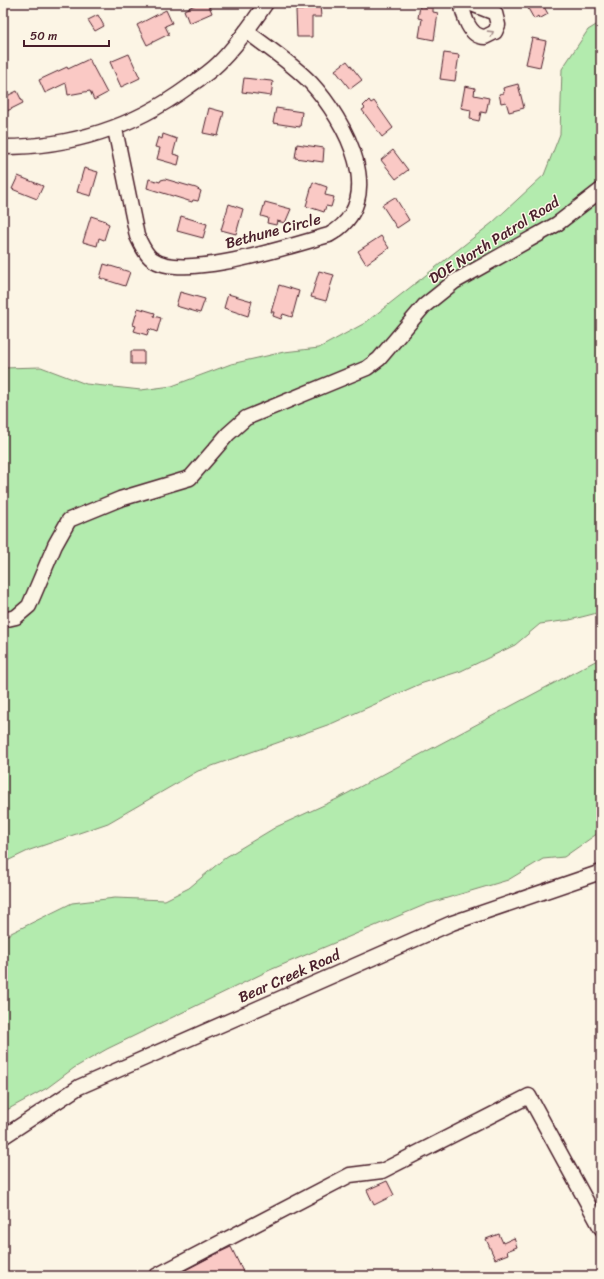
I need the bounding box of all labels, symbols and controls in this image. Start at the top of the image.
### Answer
scale bar [24,22,109,48]
text: 50 m [30,25,57,47]
one-way arrow [487,31,494,38]
street label: DOE North Patrol Road [423,189,565,291]
street label: Bethune Circle [222,206,324,256]
street label: Bear Creek Road [234,942,345,1010]

